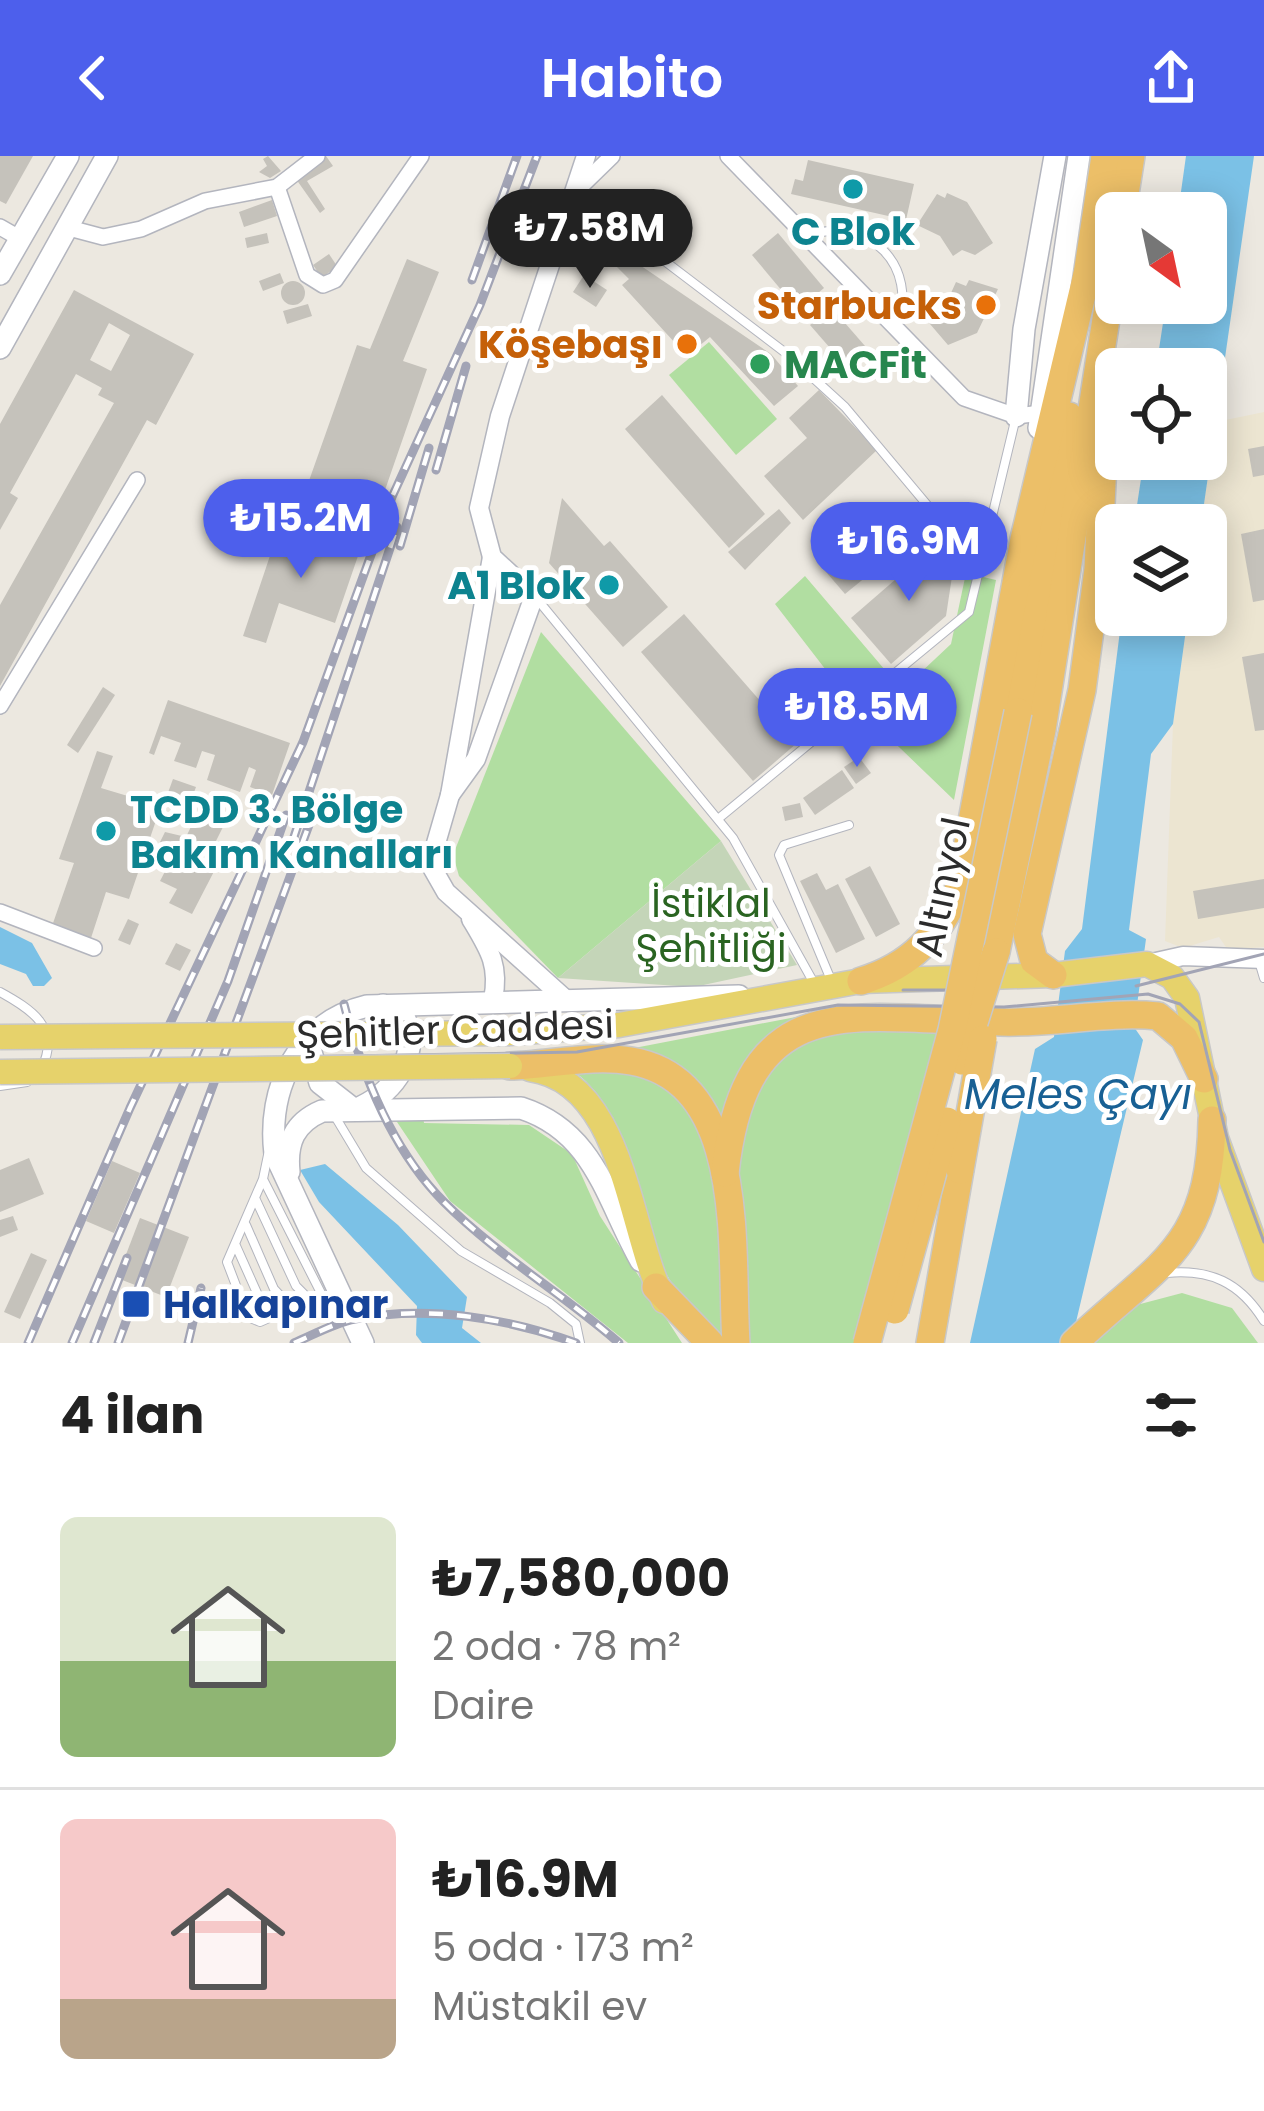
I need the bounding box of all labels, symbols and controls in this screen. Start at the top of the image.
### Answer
text: Habito [541,40,723,116]
icon: back [60,45,126,111]
icon: share [1138,45,1204,111]
marker: C Blok [840,176,866,202]
pin: ₺7.58M [492,189,688,291]
north arrow [1095,192,1227,324]
map controls [1095,192,1227,636]
text: ₺7.58M [515,200,665,255]
place label: C Blok [791,204,915,259]
place label: Starbucks [757,278,962,333]
marker: Starbucks [973,292,999,318]
place label: Köşebaşı [478,317,663,372]
marker: Köşebaşı [674,331,700,357]
place label: MACFit [784,337,927,392]
button: locate [1095,348,1227,480]
marker: MACFit [747,351,773,377]
pin: ₺15.2M [203,479,399,581]
text: ₺15.2M [230,490,372,545]
pin: ₺16.9M [811,502,1007,604]
button: layers [1095,504,1227,636]
text: ₺16.9M [838,513,980,568]
place label: A1 Blok [447,558,585,613]
marker: A1 Blok [596,572,622,598]
pin: ₺18.5M [759,668,955,770]
text: ₺18.5M [785,679,929,734]
place label: TCDD 3. Bölge Bakım Kanalları [130,782,454,882]
street label: Altınyol [901,812,984,962]
marker: TCDD 3. Bölge Bakım Kanalları [93,818,119,844]
park label: İstiklal Şehitliği [636,876,786,976]
street label: Şehitler Caddesi [295,996,615,1063]
water label: Meles Çayı [964,1065,1192,1124]
place label: Halkapınar [163,1277,389,1332]
marker: Halkapınar [120,1288,152,1320]
text: 4 ilan [60,1379,204,1451]
icon: filters [1138,1382,1204,1448]
text: ₺7,580,000 [432,1542,730,1614]
icon: home [156,1565,300,1709]
text: 2 oda · 78 m² [432,1619,681,1674]
text: Daire [432,1678,534,1733]
text: ₺16.9M [432,1843,619,1915]
icon: home [156,1867,300,2011]
text: 5 oda · 173 m² [432,1920,694,1975]
text: Müstakil ev [432,1979,647,2034]

